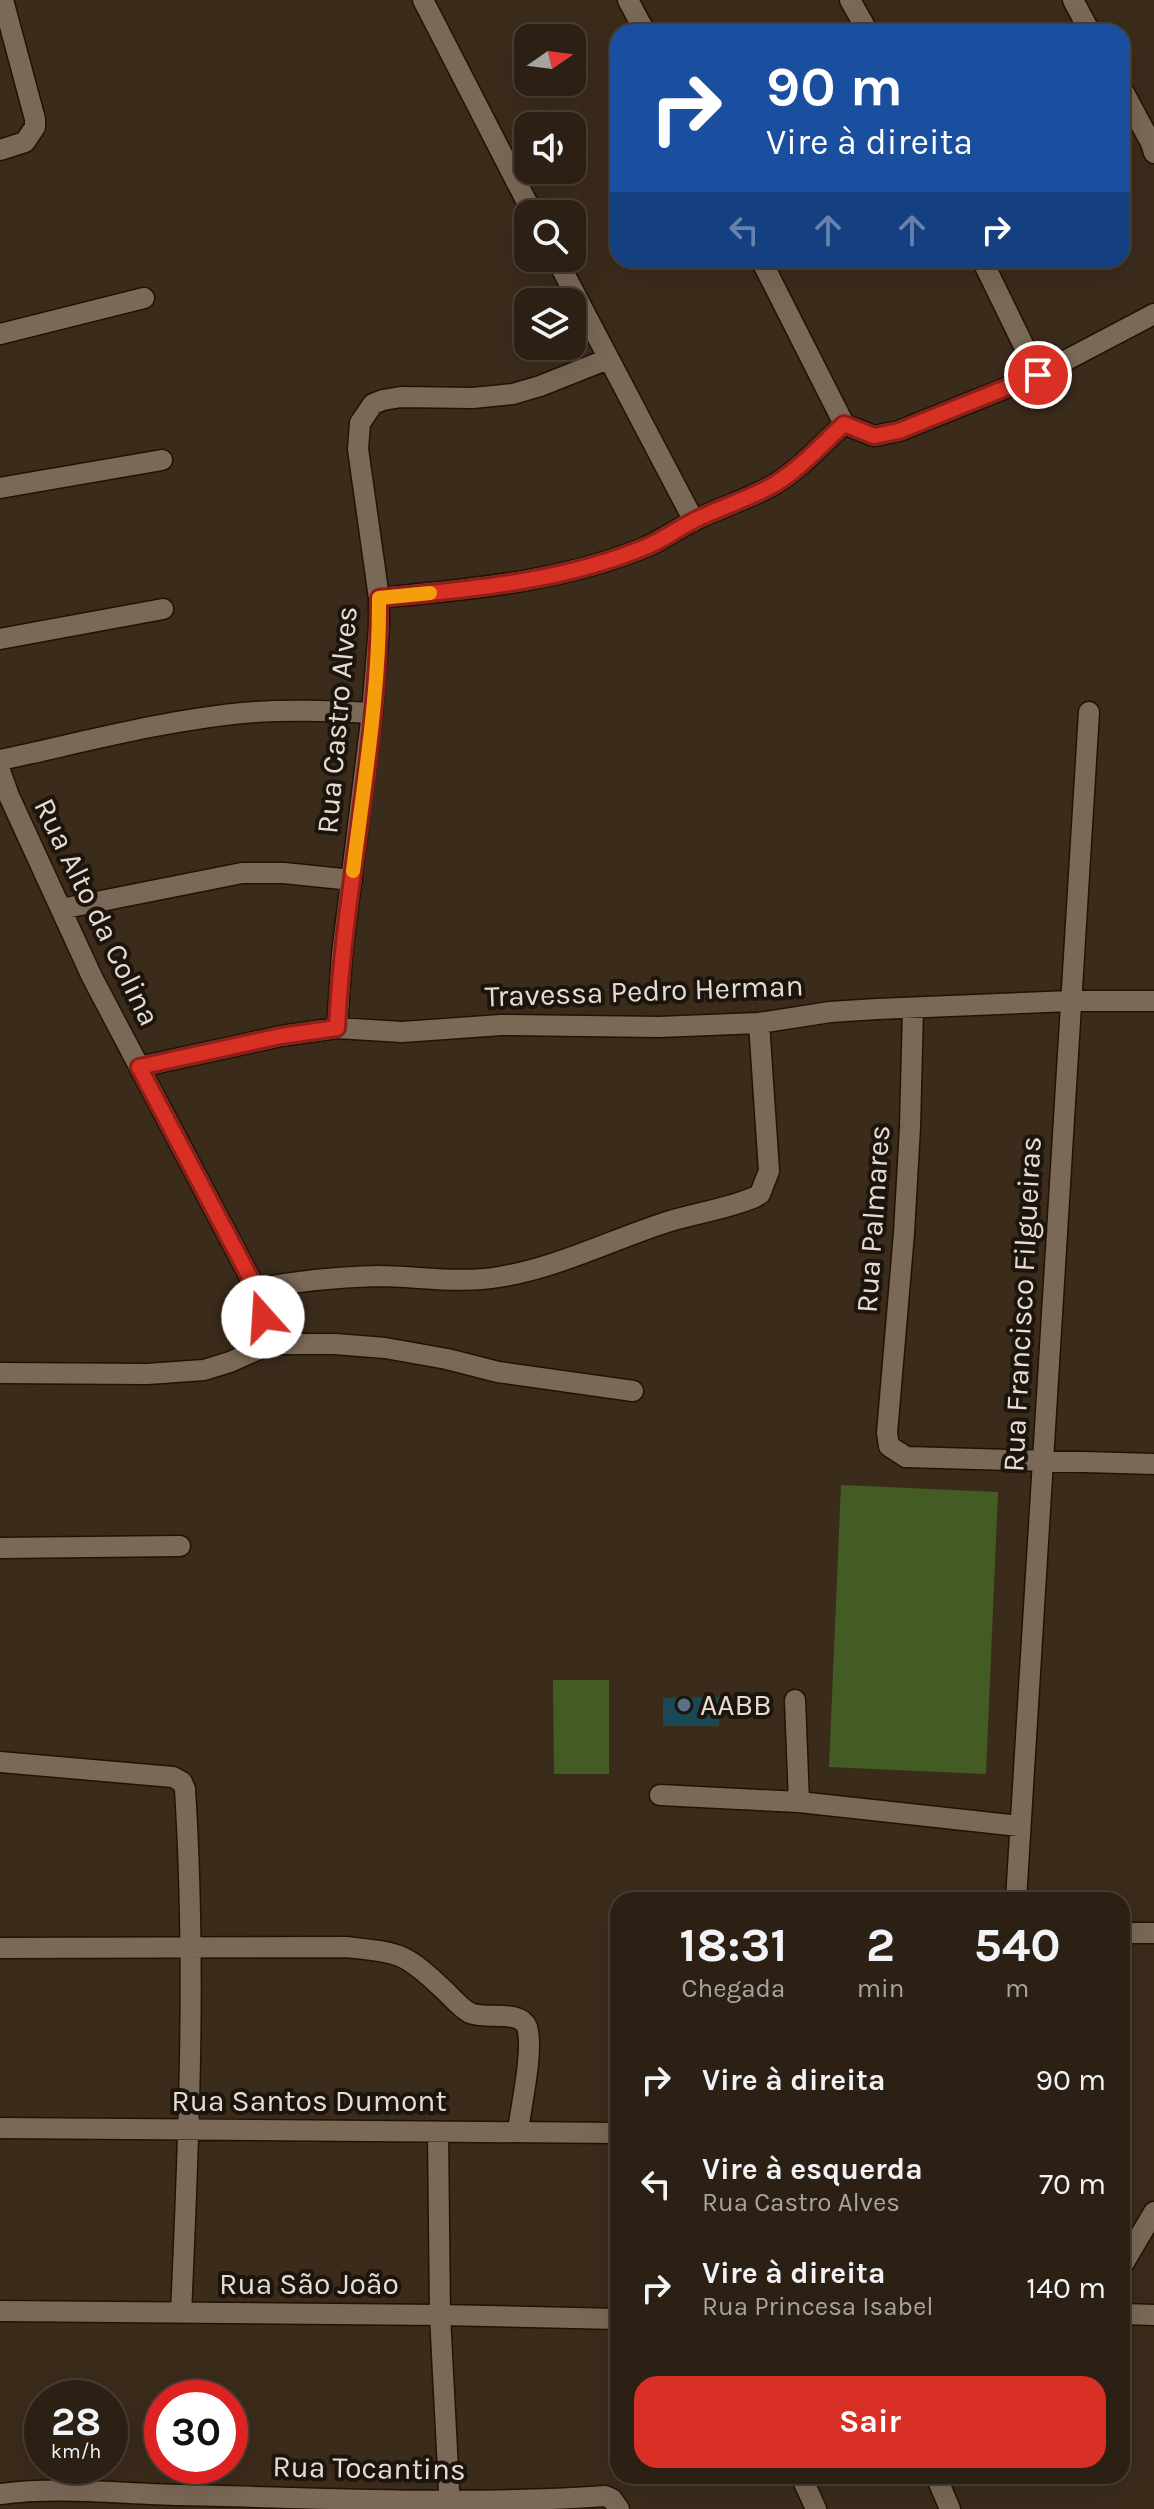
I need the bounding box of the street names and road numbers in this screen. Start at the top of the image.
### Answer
street label: Rua Castro Alves [309,605,365,835]
street label: Rua Alto da Colina [26,792,168,1032]
street label: Travessa Pedro Herman [484,967,804,1015]
street label: Rua Palmares [848,1124,898,1314]
street label: Rua Francisco Filgueiras [995,1135,1049,1473]
street label: Rua Santos Dumont [171,2083,447,2119]
street label: Rua São João [219,2266,399,2302]
street label: Rua Tocantins [272,2448,466,2488]

